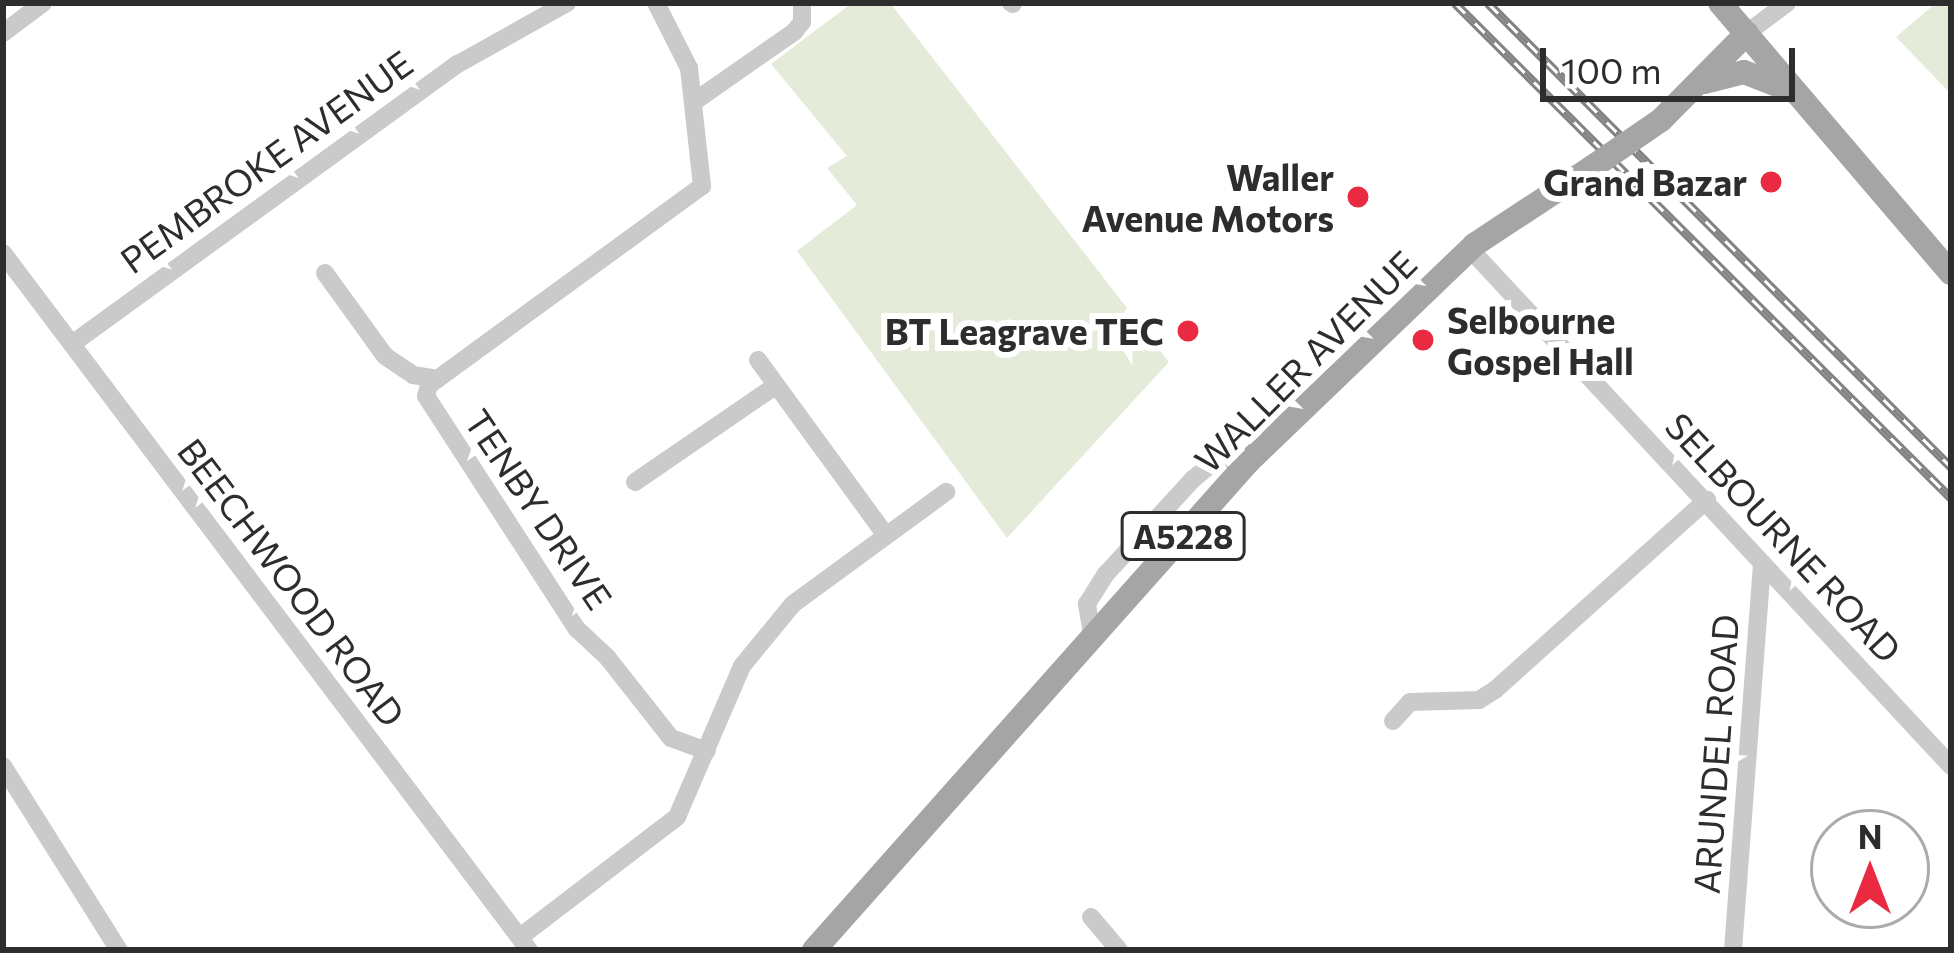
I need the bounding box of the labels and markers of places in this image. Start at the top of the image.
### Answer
place label: Waller Avenue Motors [1081,154,1334,239]
place label: Grand Bazar [1543,160,1747,204]
marker: Grand Bazar [1758,169,1784,195]
marker: Waller Avenue Motors [1345,184,1371,210]
place label: Selbourne Gospel Hall [1447,297,1634,382]
place label: BT Leagrave TEC [885,309,1164,353]
marker: BT Leagrave TEC [1175,318,1201,344]
marker: Selbourne Gospel Hall [1410,327,1436,353]

